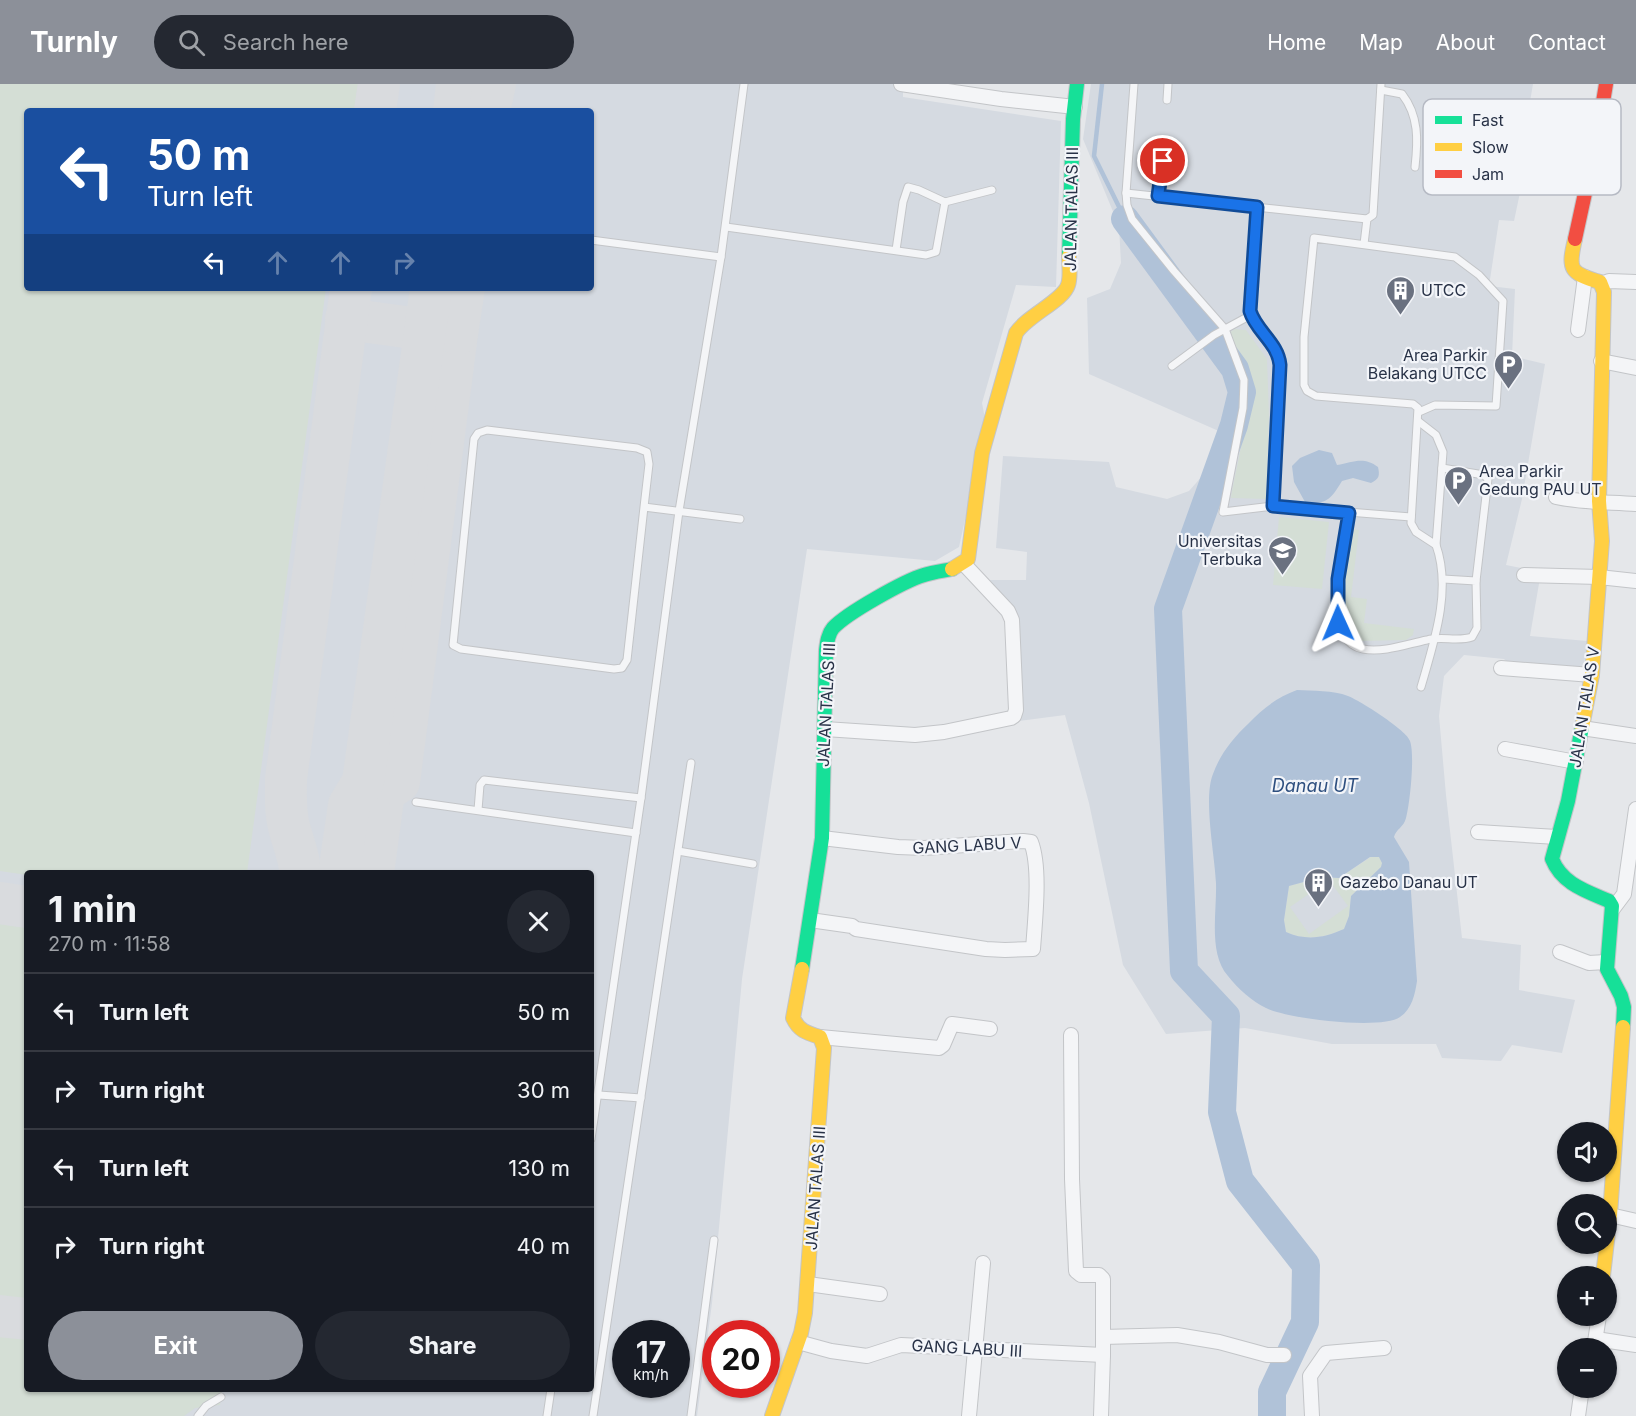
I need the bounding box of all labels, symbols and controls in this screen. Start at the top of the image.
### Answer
search box [154,15,574,69]
text: Turnly [30,25,118,59]
icon: search [175,26,208,59]
text: Search here [223,29,349,55]
text: Home [1267,30,1326,55]
text: Map [1359,30,1403,55]
text: About [1436,30,1495,55]
text: Contact [1528,30,1606,55]
legend [1423,99,1621,195]
text: Fast [1472,110,1504,130]
text: 50 m [147,129,250,180]
icon: left [48,132,126,210]
pin [1137,135,1188,186]
text: Slow [1472,137,1509,157]
icon: arrive [1146,144,1179,177]
street label: JALAN TALAS III [1060,147,1082,271]
text: Jam [1472,164,1504,184]
text: Turn left [147,180,253,213]
icon: left [198,246,231,279]
icon: ahead [261,246,294,279]
icon: ahead [324,246,357,279]
icon: right [387,246,420,279]
building icon: UTCC [1384,274,1416,316]
place label: UTCC [1421,280,1466,300]
place label: Area Parkir Belakang UTCC [1368,345,1487,383]
parking icon: Area Parkir Belakang UTCC [1492,348,1524,390]
place label: Area Parkir Gedung PAU UT [1479,461,1602,499]
parking icon: Area Parkir Gedung PAU UT [1442,464,1474,506]
place label: Universitas Terbuka [1178,531,1262,569]
school or university icon: Universitas Terbuka [1267,534,1299,576]
position arrow [1306,591,1370,655]
street label: JALAN TALAS III [813,642,839,768]
street label: JALAN TALAS V [1565,645,1603,769]
water label: Danau UT [1272,775,1360,796]
street label: GANG LABU V [912,832,1022,858]
building icon: Gazebo Danau UT [1303,866,1335,908]
place label: Gazebo Danau UT [1340,872,1478,892]
text: 1 min [48,887,137,931]
button: close [507,890,570,953]
text: 270 m · 11:58 [48,932,171,956]
icon: left [48,996,81,1029]
text: Turn left [99,999,189,1025]
text: 50 m [517,999,570,1025]
icon: right [48,1074,81,1107]
text: Turn right [99,1077,205,1103]
text: 30 m [517,1077,570,1103]
map controls [1557,1122,1617,1398]
button: sound [1557,1122,1617,1182]
street label: JALAN TALAS III [801,1125,829,1251]
icon: left [48,1152,81,1185]
text: Turn left [99,1155,189,1181]
text: 130 m [508,1155,570,1181]
button: search [1557,1194,1617,1254]
icon: right [48,1230,81,1263]
text: Turn right [99,1233,205,1259]
text: 40 m [516,1233,570,1259]
button: + [1557,1266,1617,1326]
button: Exit [48,1311,303,1380]
button: Share [315,1311,570,1380]
speed limit sign: 20 [702,1320,780,1398]
text: 17 [636,1334,666,1370]
street label: GANG LABU III [911,1335,1023,1361]
button: − [1557,1338,1617,1398]
text: km/h [633,1365,669,1384]

